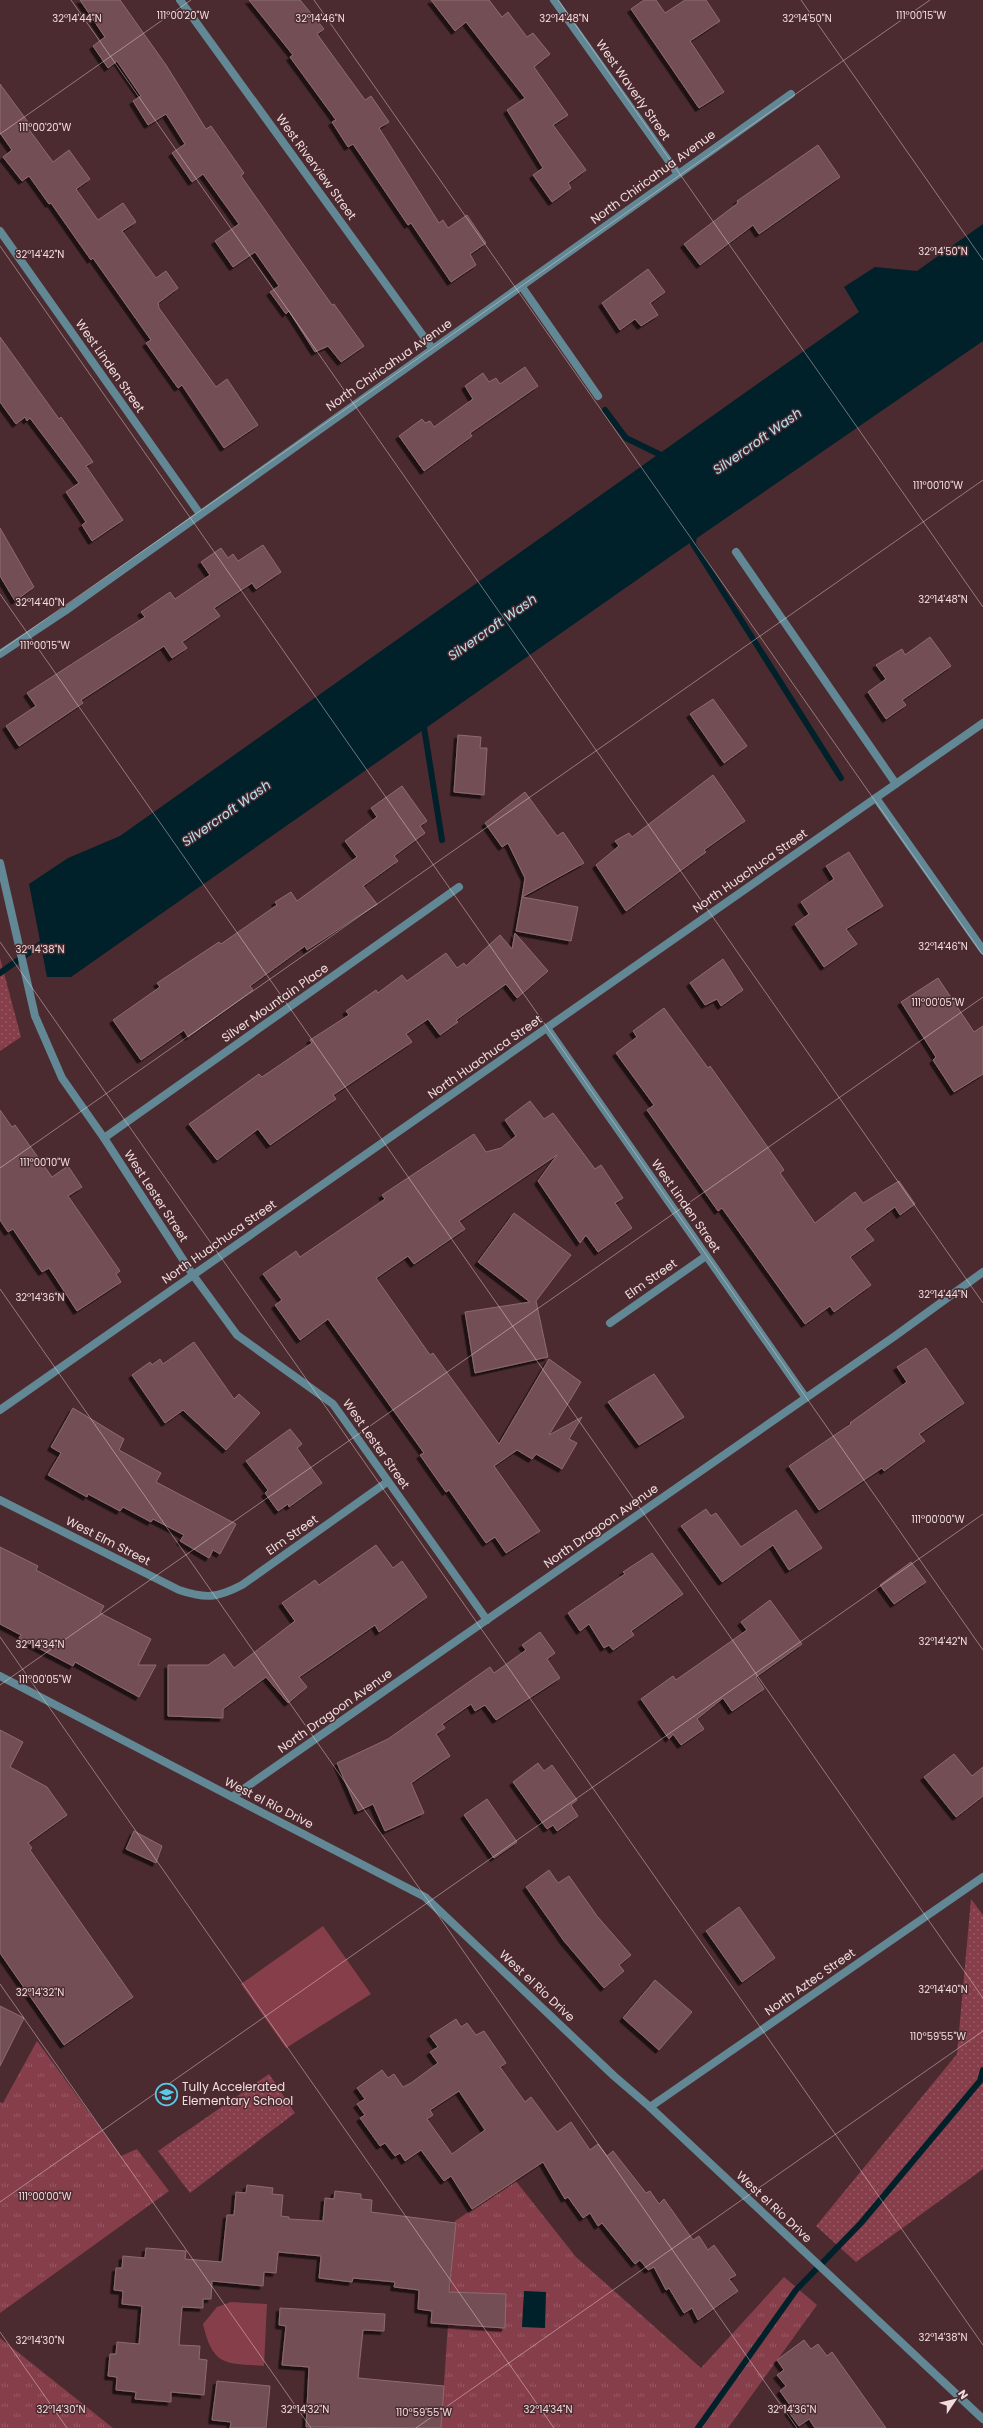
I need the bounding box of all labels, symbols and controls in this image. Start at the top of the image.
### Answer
text: 111°00'20"W [157,8,210,23]
text: 111°00'15"W [896,8,946,23]
text: 32°14'44"N [52,11,102,26]
text: 32°14'46"N [295,11,345,26]
text: 32°14'48"N [539,11,589,26]
text: 32°14'50"N [782,11,832,26]
street label: West Waverly Street [592,36,675,144]
street label: West Riverview Street [272,110,361,223]
text: 111°00'20"W [19,120,72,135]
street label: North Chiricahua Avenue [587,126,719,228]
text: 32°14'50"N [918,244,968,259]
text: 32°14'42"N [16,247,64,262]
street label: North Chiricahua Avenue [322,315,455,415]
street label: West Linden Street [72,316,149,416]
water label: Silvercroft Wash [709,404,806,479]
text: 111°00'10"W [913,478,963,493]
water label: Silvercroft Wash [444,590,541,665]
text: 32°14'48"N [918,592,968,607]
text: 32°14'40"N [15,595,65,610]
text: 111°00'15"W [20,638,70,653]
water label: Silvercroft Wash [178,776,275,851]
street label: North Huachuca Street [689,825,810,917]
text: 32°14'46"N [918,939,968,954]
text: 32°14'38"N [16,942,64,957]
street label: Silver Mountain Place [218,959,332,1046]
text: 111°00'05"W [911,995,965,1010]
street label: North Huachuca Street [424,1011,545,1103]
street label: West Lester Street [120,1146,193,1245]
text: 111°00'10"W [20,1155,70,1170]
street label: West Linden Street [648,1156,725,1256]
street label: North Huachuca Street [158,1196,279,1288]
street label: Elm Street [621,1254,680,1303]
text: 32°14'44"N [918,1287,968,1302]
text: 32°14'36"N [15,1290,65,1305]
street label: West Lester Street [339,1395,414,1492]
street label: North Dragoon Avenue [540,1480,661,1572]
street label: Elm Street [262,1510,321,1559]
street label: West Elm Street [63,1512,153,1569]
text: 111°00'00"W [911,1512,965,1527]
text: 32°14'42"N [919,1634,967,1649]
text: 32°14'34"N [16,1637,64,1652]
street label: North Dragoon Avenue [274,1665,395,1757]
text: 111°00'05"W [18,1672,72,1687]
street label: West el Rio Drive [222,1773,317,1832]
street label: North Aztec Street [761,1944,858,2019]
street label: West el Rio Drive [496,1946,579,2025]
text: 32°14'40"N [918,1982,968,1997]
text: 32°14'32"N [16,1985,64,2000]
text: 110°59'55"W [910,2029,966,2044]
place label: Tully Accelerated Elementary School [182,2078,293,2109]
school or university icon: Tully Accelerated Elementary School [153,2081,179,2107]
street label: West el Rio Drive [733,2167,816,2246]
text: 111°00'00"W [18,2189,72,2204]
text: 32°14'38"N [919,2330,967,2345]
text: 32°14'30"N [16,2333,64,2348]
north arrow [935,2380,975,2420]
text: N [954,2386,972,2402]
text: 32°14'30"N [37,2402,85,2417]
text: 32°14'32"N [281,2402,329,2417]
text: 32°14'34"N [524,2402,572,2417]
text: 32°14'36"N [767,2402,817,2417]
text: 110°59'55"W [396,2405,452,2420]

